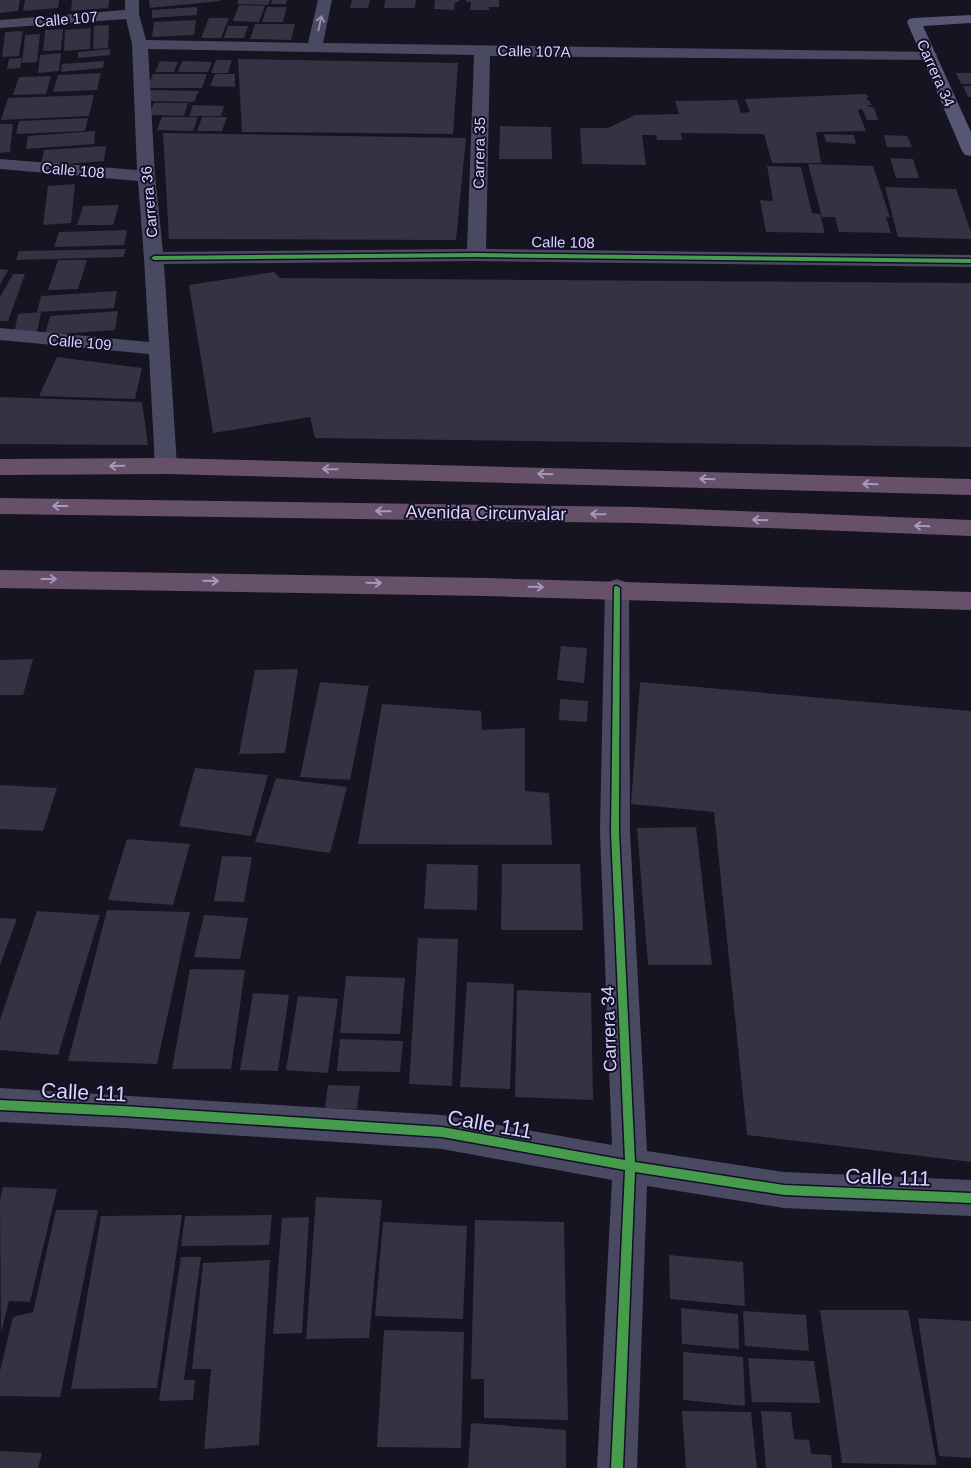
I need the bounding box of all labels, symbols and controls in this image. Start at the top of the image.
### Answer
street label: Calle 107 [34,8,98,30]
one-way arrow [316,16,325,32]
street label: Carrera 34 [914,37,958,109]
street label: Calle 107A [497,42,571,60]
street label: Carrera 35 [470,117,488,189]
street label: Calle 108 [41,159,105,181]
street label: Carrera 36 [137,166,161,238]
street label: Calle 108 [531,233,595,251]
street label: Calle 109 [48,331,112,353]
one-way arrow [109,461,126,471]
one-way arrow [322,464,338,474]
one-way arrow [537,470,553,479]
one-way arrow [700,474,716,484]
one-way arrow [862,479,878,488]
one-way arrow [53,501,69,511]
street label: Avenida Circunvalar [405,502,567,524]
one-way arrow [375,506,391,516]
one-way arrow [590,510,606,519]
one-way arrow [752,515,768,524]
one-way arrow [915,521,931,531]
one-way arrow [40,574,56,584]
one-way arrow [202,576,219,586]
one-way arrow [365,579,381,588]
one-way arrow [528,582,544,592]
street label: Carrera 34 [598,986,620,1072]
street label: Calle 111 [41,1078,127,1106]
street label: Calle 111 [446,1105,534,1143]
street label: Calle 111 [845,1164,931,1190]

